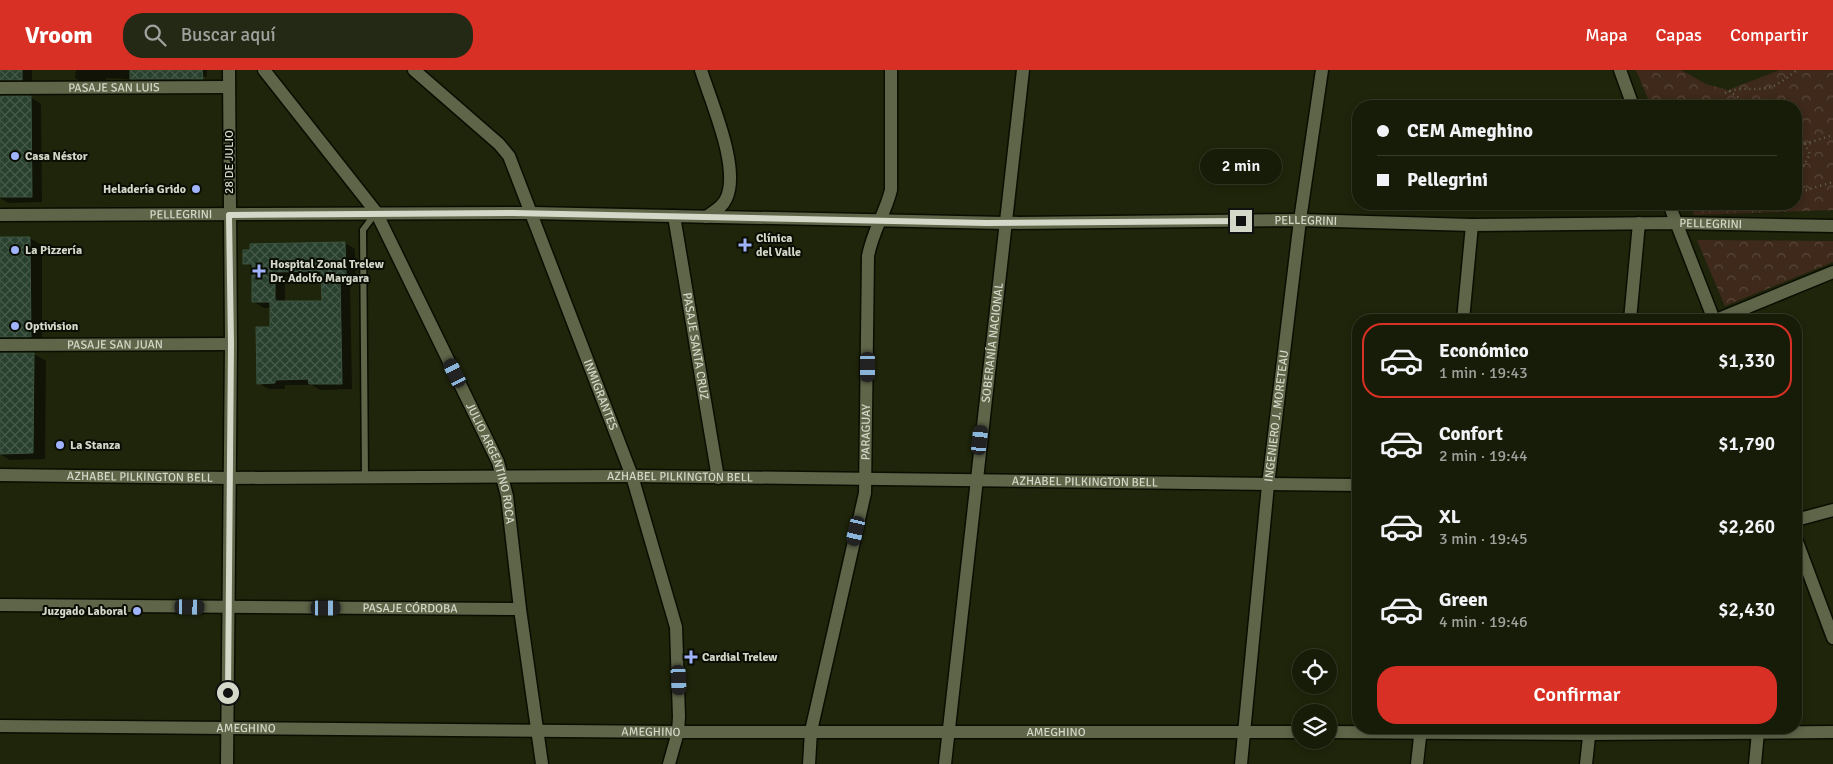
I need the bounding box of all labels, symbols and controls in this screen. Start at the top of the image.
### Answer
search box [123,13,473,58]
text: Vroom [25,20,93,50]
icon: search [141,21,169,49]
text: Buscar aquí [181,23,276,47]
text: Mapa [1585,24,1628,46]
text: Capas [1656,24,1702,46]
text: Compartir [1730,24,1808,46]
street label: PASAJE SAN LUIS [68,80,160,96]
text: CEM Ameghino [1407,119,1533,143]
street label: 28 DE JULIO [222,130,237,194]
callout: 2 min [1200,148,1282,184]
place label: Casa Néstor [25,149,88,164]
marker: Casa Néstor [9,150,21,162]
text: 2 min [1222,156,1260,176]
text: Pellegrini [1407,168,1488,192]
place label: Heladería Grido [103,182,186,197]
marker: Heladería Grido [190,183,202,195]
street label: PELLEGRINI [150,207,212,222]
route end [1230,210,1252,232]
street label: PELLEGRINI [1274,213,1337,229]
street label: PELLEGRINI [1679,216,1742,232]
place label: Clínica del Valle [756,231,801,260]
marker: Clínica del Valle [738,238,752,252]
place label: La Pizzería [25,243,82,258]
marker: La Pizzería [9,244,21,256]
place label: Hospital Zonal Trelew Dr. Adolfo Margara [270,257,385,286]
marker: Hospital Zonal Trelew Dr. Adolfo Margara [252,264,266,278]
street label: SOBERANÍA NACIONAL [979,282,1007,403]
street label: PASAJE SANTA CRUZ [679,291,712,401]
place label: Optivision [25,319,79,334]
marker: Optivision [9,320,21,332]
street label: PASAJE SAN JUAN [67,337,163,353]
icon: car [1379,338,1424,383]
text: Económico [1439,339,1529,363]
street label: INGENIERO J. MORETEAU [1261,349,1292,483]
text: $1,330 [1718,349,1775,373]
car [860,352,875,382]
car [441,356,468,390]
street label: INMIGRANTES [580,357,621,433]
text: 1 min · 19:43 [1439,363,1528,383]
street label: JULIO ARGENTINO ROCA [462,400,517,525]
street label: PARAGUAY [858,404,874,460]
icon: car [1379,421,1424,466]
text: Confort [1439,422,1503,446]
car [970,424,989,456]
text: $1,790 [1718,432,1775,456]
place label: La Stanza [70,438,121,453]
marker: La Stanza [54,439,66,451]
text: 2 min · 19:44 [1439,446,1528,466]
street label: AZHABEL PILKINGTON BELL [67,469,213,486]
street label: AZHABEL PILKINGTON BELL [607,469,753,485]
street label: AZHABEL PILKINGTON BELL [1012,474,1158,491]
icon: car [1379,504,1424,549]
text: XL [1439,505,1461,529]
car [845,515,866,547]
text: $2,260 [1718,515,1775,539]
text: 3 min · 19:45 [1439,529,1528,549]
icon: car [1379,587,1424,632]
text: Green [1439,588,1488,612]
text: $2,430 [1718,598,1775,622]
car [174,599,205,615]
car [311,601,341,616]
street label: PASAJE CÓRDOBA [362,601,458,617]
place label: Juzgado Laboral [42,604,127,619]
marker: Juzgado Laboral [131,605,143,617]
text: 4 min · 19:46 [1439,612,1528,632]
map controls [1292,649,1337,749]
button: locate [1292,649,1337,694]
marker: Cardial Trelew [684,650,698,664]
place label: Cardial Trelew [702,650,778,665]
car [670,665,687,695]
button: Confirmar [1377,666,1777,724]
route start [217,682,239,704]
button: layers [1292,704,1337,749]
street label: AMEGHINO [216,721,276,736]
street label: AMEGHINO [621,724,681,740]
street label: AMEGHINO [1026,725,1086,740]

